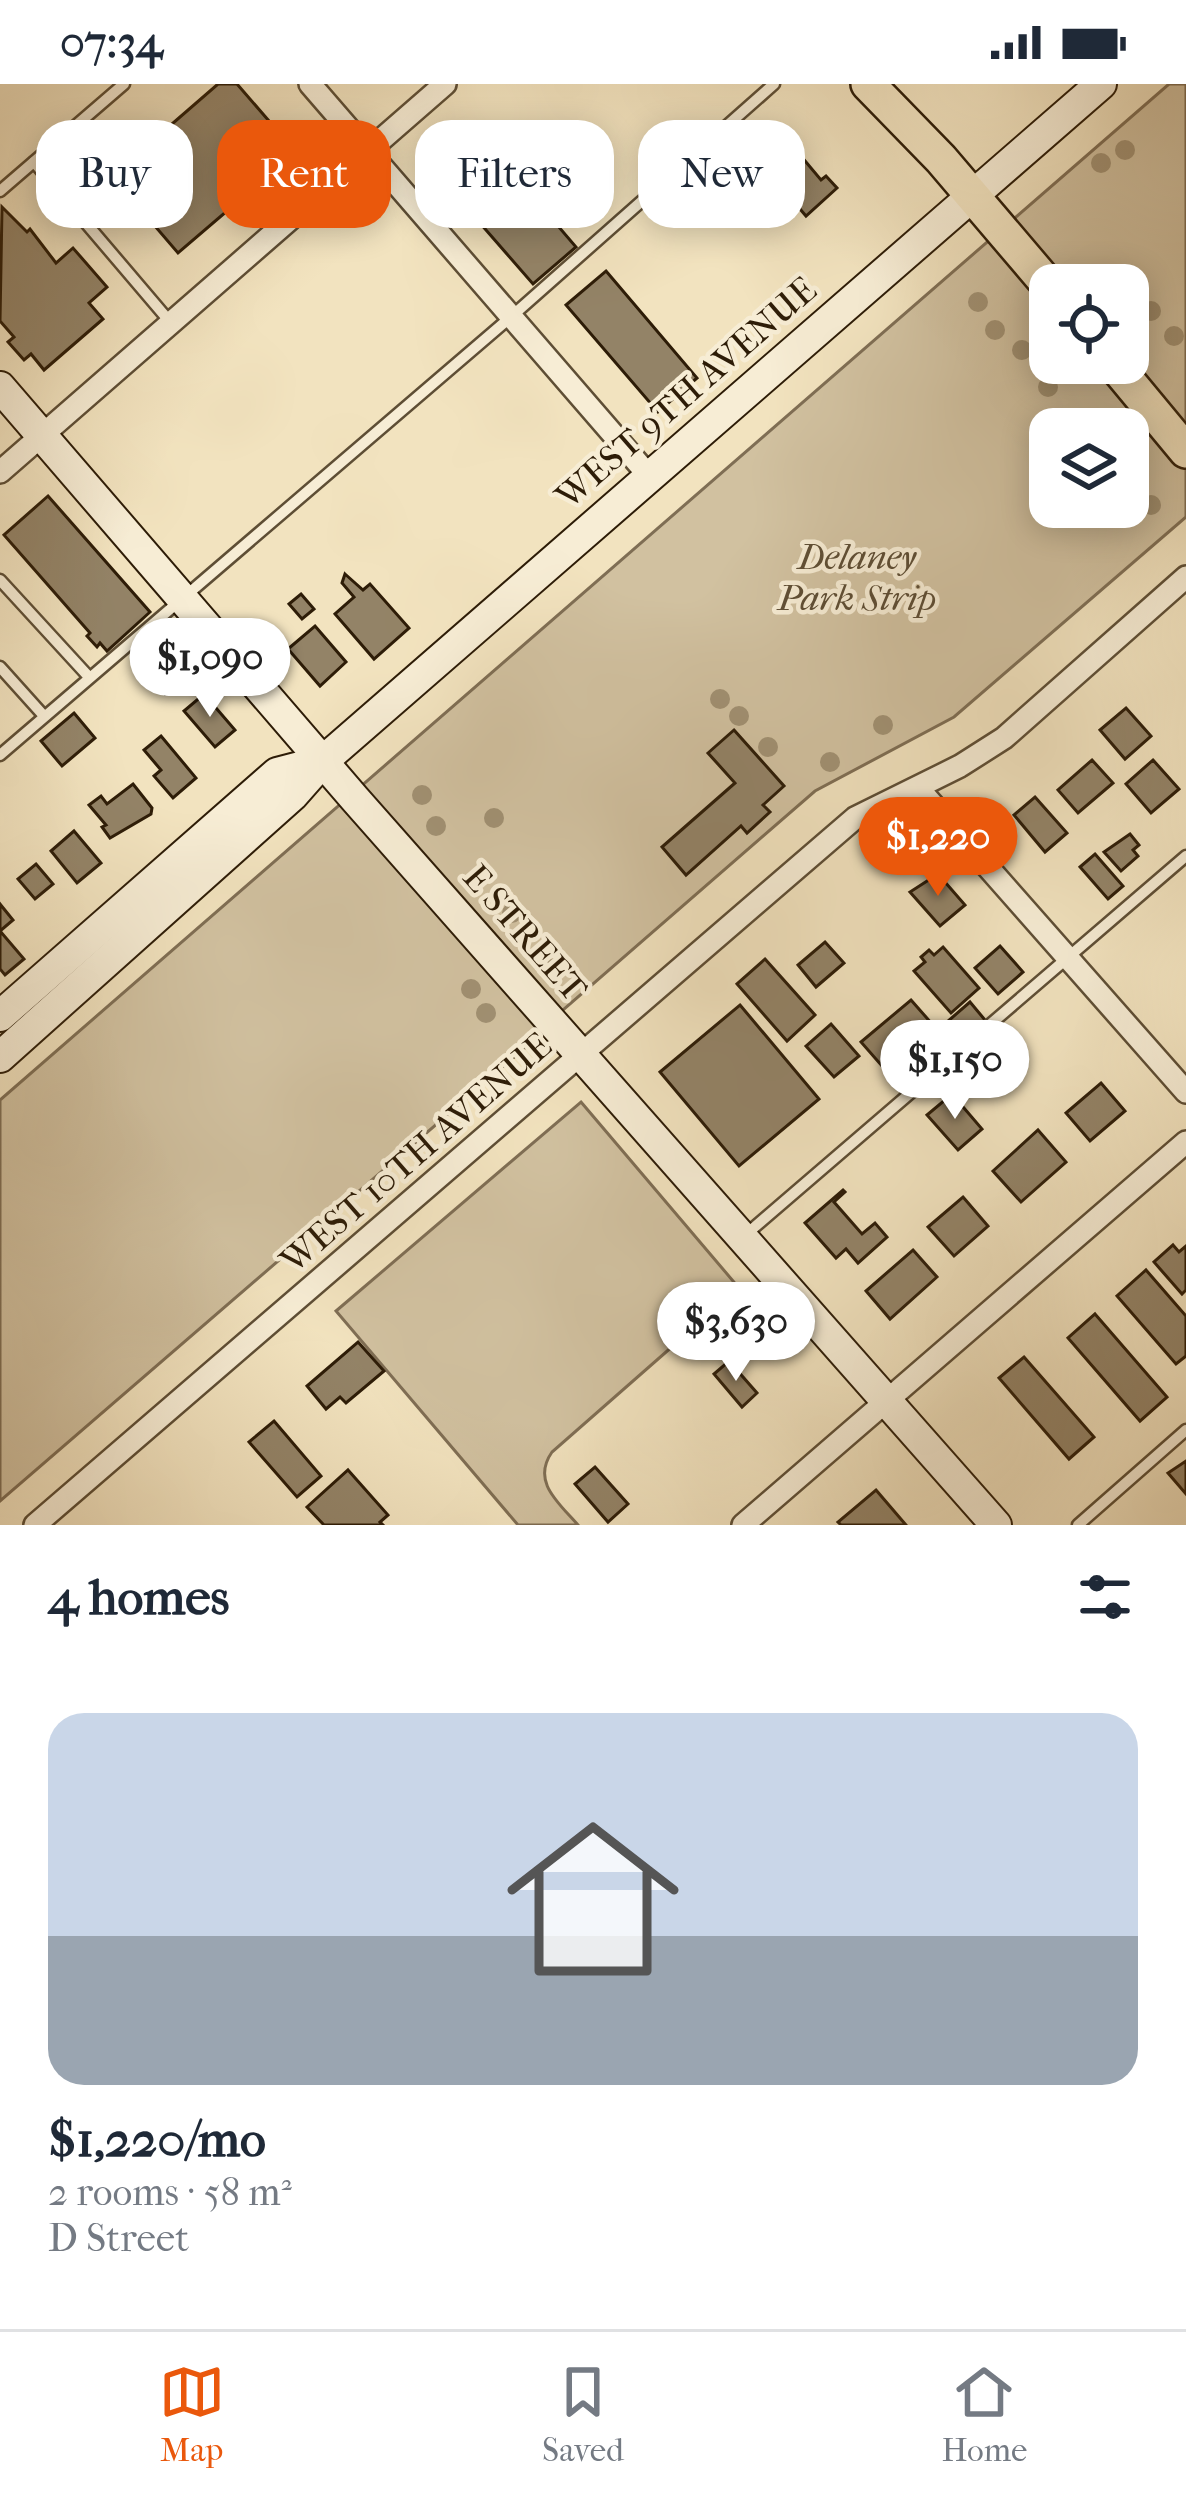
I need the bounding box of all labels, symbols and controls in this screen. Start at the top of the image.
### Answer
text: 07:34 [60,16,162,69]
chip: Buy [36,120,193,228]
chip: Rent [217,120,391,228]
chip: Filters [415,120,614,228]
chip: New [638,120,805,228]
map controls [1029,264,1149,528]
button: locate [1029,264,1149,384]
street label: WEST 9TH AVENUE [547,269,825,518]
button: layers [1029,408,1149,528]
park label: Delaney Park Strip [776,536,936,619]
pin: $1,090 [112,618,308,720]
text: $1,090 [157,634,263,680]
pin: $1,220 [840,797,1036,899]
text: $1,220 [885,813,991,859]
street label: E STREET [454,856,596,1010]
pin: $1,150 [857,1020,1053,1122]
street label: WEST 10TH AVENUE [271,1024,560,1283]
text: $1,150 [907,1036,1003,1082]
pin: $3,630 [638,1282,834,1384]
text: $3,630 [684,1298,788,1344]
icon: filters [1072,1564,1138,1630]
text: 4 homes [48,1567,229,1627]
icon: home [485,1791,701,2007]
text: $1,220/mo [48,2109,266,2169]
text: 2 rooms · 58 m² [48,2169,292,2215]
text: D Street [48,2215,189,2261]
tab: Map [159,2359,225,2470]
tab: Saved [542,2359,624,2470]
tab: Home [941,2359,1027,2470]

